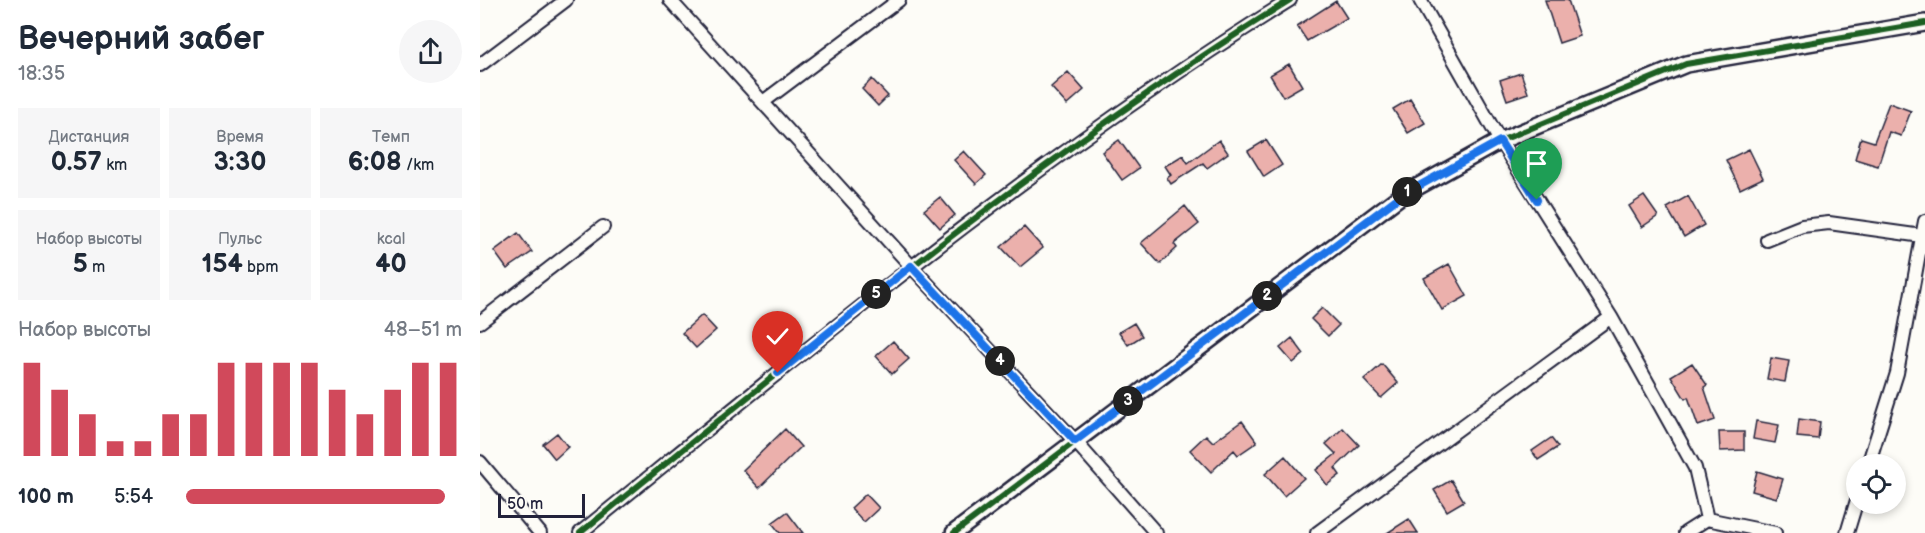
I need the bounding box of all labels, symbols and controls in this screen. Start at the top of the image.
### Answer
text: Вечерний забег [18,19,265,59]
button: share [399,20,462,83]
text: 18:35 [18,62,65,86]
text: Дистанция [49,128,129,147]
text: Время [216,128,264,147]
text: Темп [372,128,410,147]
pin [1511,138,1562,200]
text: 0.57 [51,147,102,178]
text: 3:30 [214,147,266,178]
text: 6:08 [348,147,402,178]
icon: arrive [1520,147,1553,180]
text: km [102,156,127,175]
text: /km [402,156,434,175]
pin: 1 [1392,177,1422,207]
text: 1 [1404,182,1410,201]
text: Набор высоты [36,230,142,249]
text: Пульс [218,230,262,249]
text: kcal [377,230,405,249]
text: 5 [73,249,88,280]
text: 154 [201,249,243,280]
text: 40 [375,249,407,280]
text: m [88,258,105,277]
text: bpm [243,258,279,277]
pin: 5 [861,279,891,309]
pin: 2 [1252,281,1282,311]
text: 5 [871,284,881,303]
text: 2 [1262,286,1272,305]
pin [752,311,803,373]
text: Набор высоты [18,318,151,342]
text: 48–51 m [384,318,462,342]
icon: check [761,320,794,353]
pin: 4 [985,346,1015,376]
text: 4 [995,351,1005,370]
pin: 3 [1113,386,1143,416]
text: 3 [1123,391,1133,410]
map controls [1846,454,1906,514]
button: locate [1846,454,1906,514]
text: 100 m [18,485,74,509]
text: 5:54 [114,485,153,509]
scale bar [498,491,585,518]
text: 50 m [507,495,543,514]

